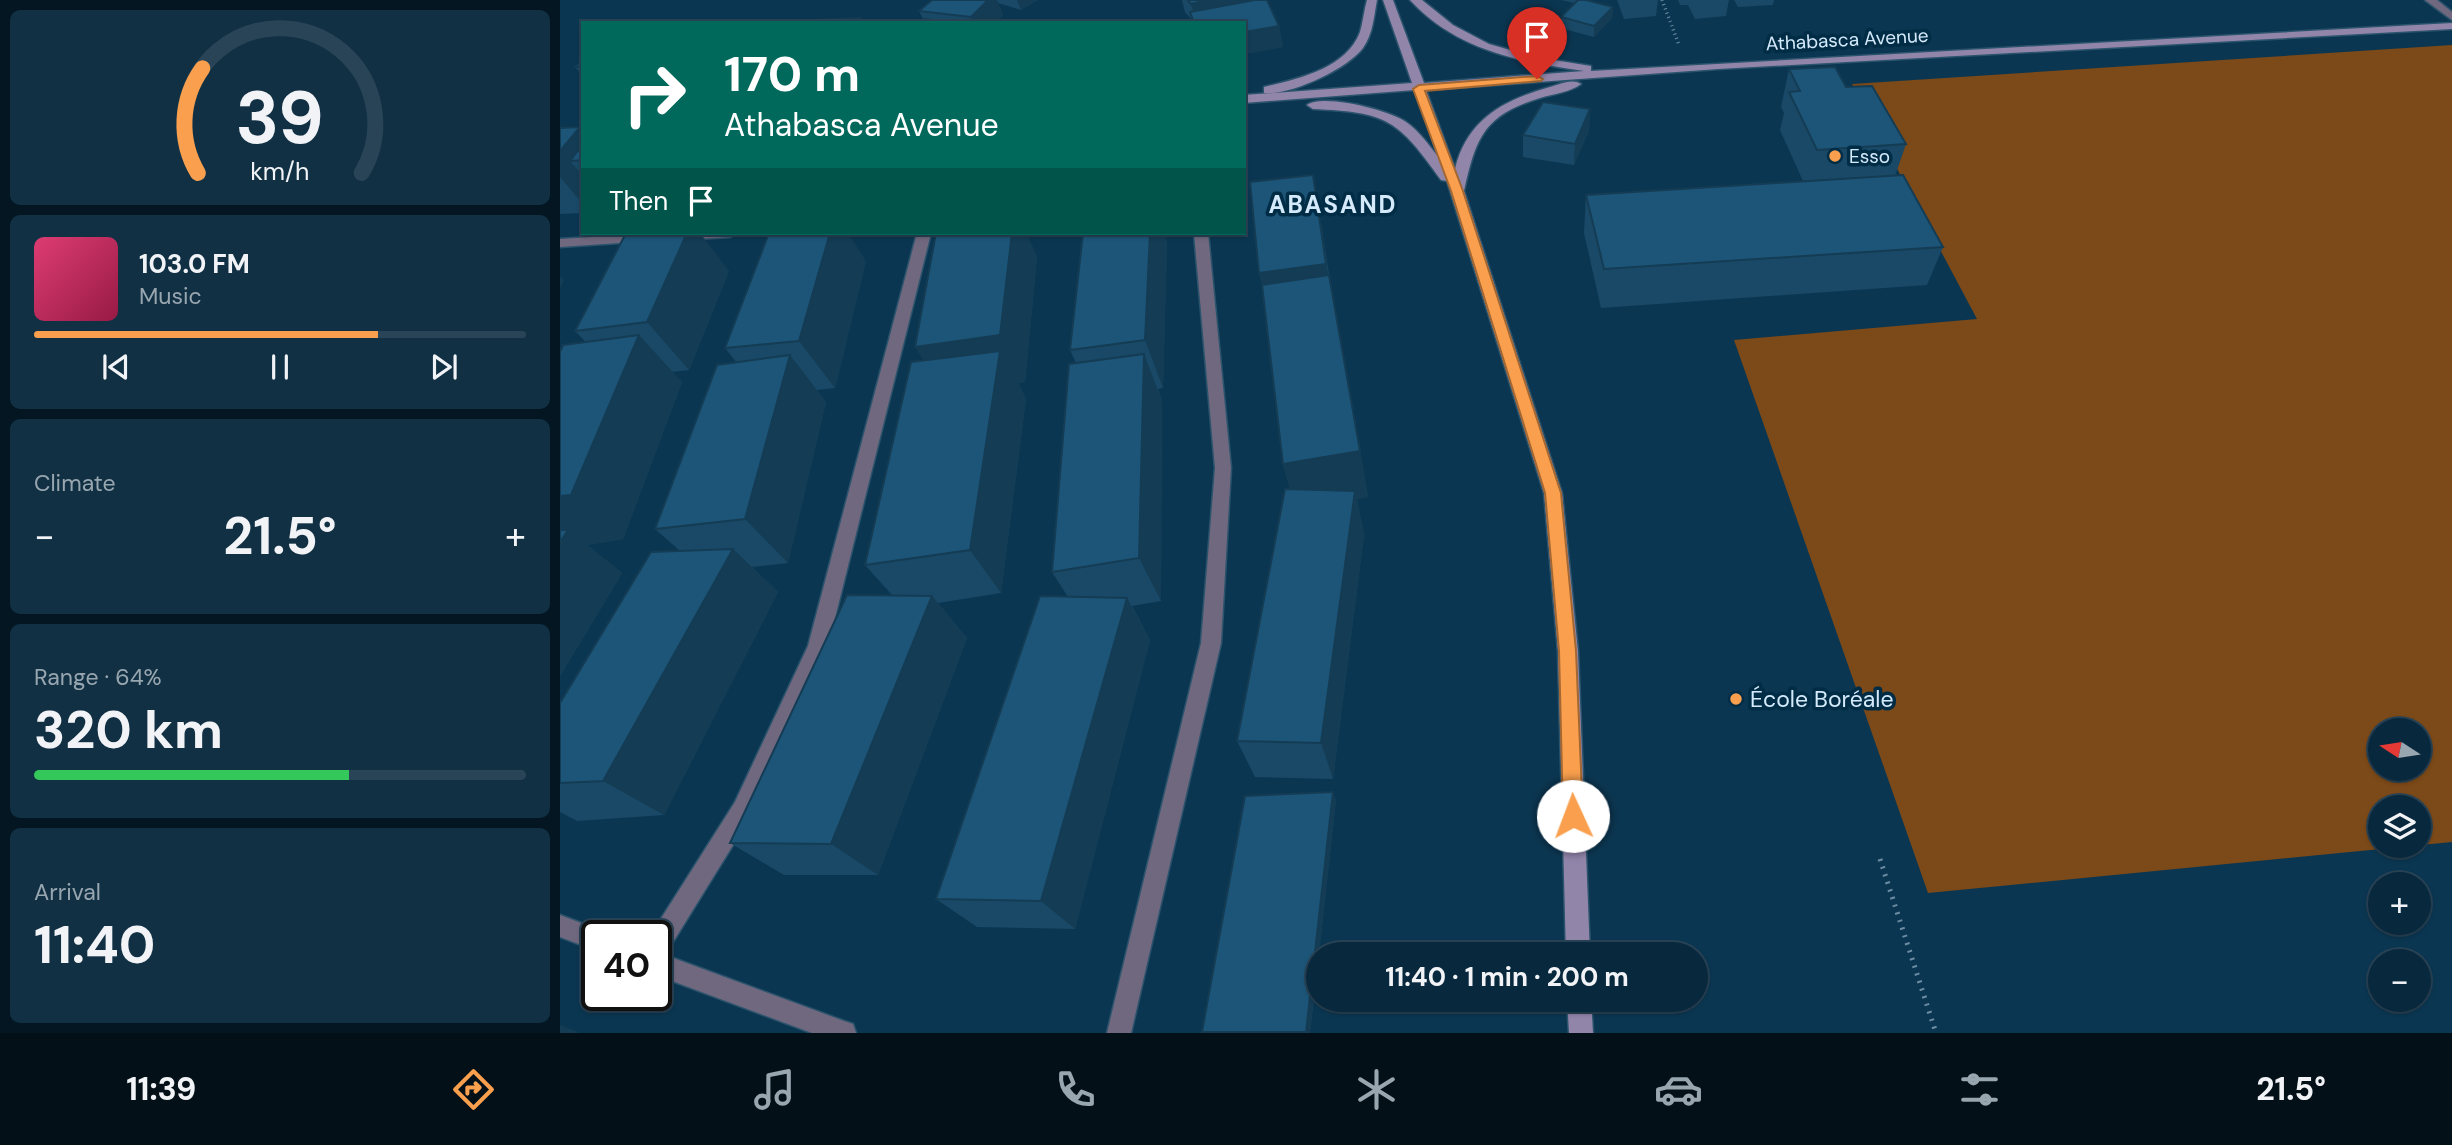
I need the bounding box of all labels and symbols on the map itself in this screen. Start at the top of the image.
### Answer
pin [1507,7,1567,79]
street label: Athabasca Avenue [1765,23,1929,56]
place label: Esso [1849,144,1890,169]
marker: Esso [1827,148,1843,164]
district label: ABASAND [1268,189,1398,220]
place label: École Boréale [1750,684,1893,714]
marker: École Boréale [1728,691,1744,707]
north arrow [2368,718,2431,780]
position arrow [1536,779,1610,853]
speed limit sign: 40 [581,920,672,1011]

